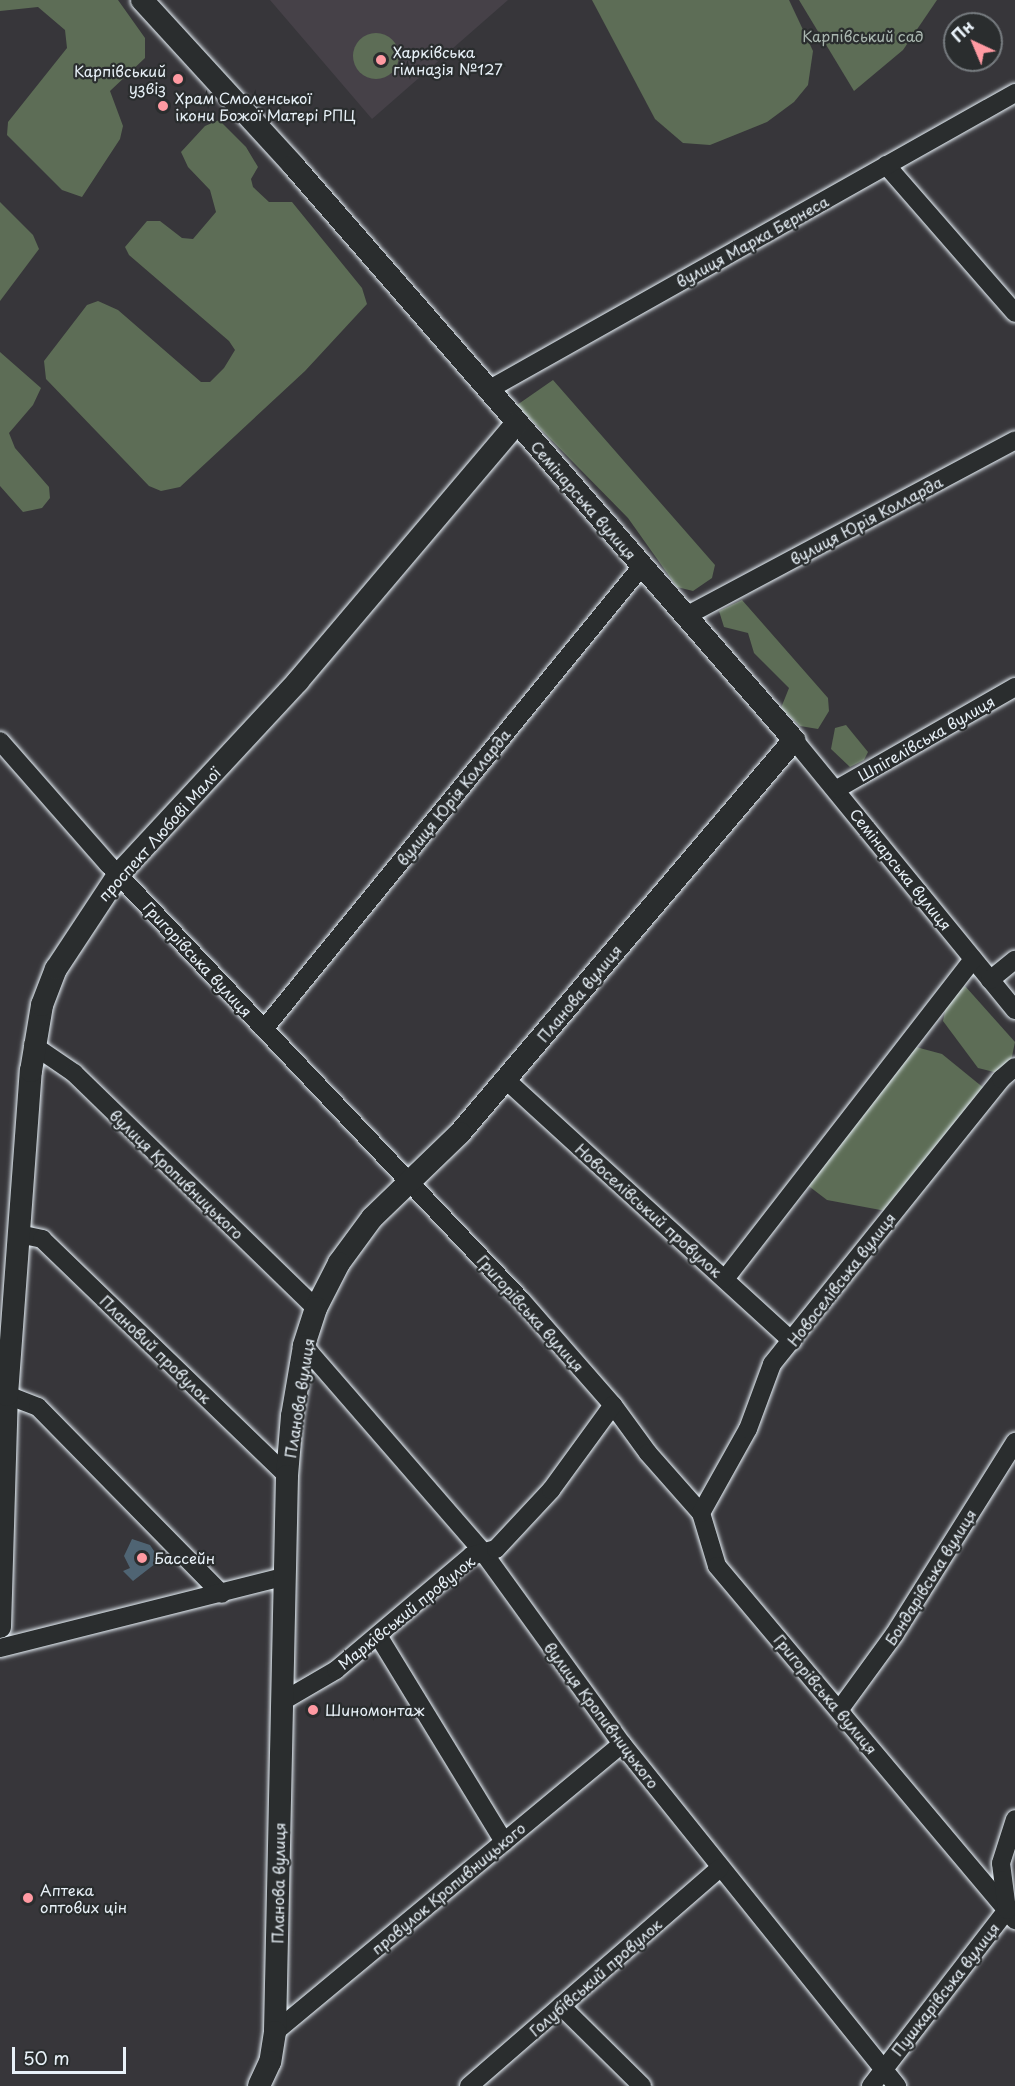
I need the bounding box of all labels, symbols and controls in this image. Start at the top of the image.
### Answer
north arrow [943,12,1003,72]
text: Пн [945,14,979,47]
park label: Карпівський сад [802,27,924,45]
place label: Харківська гімназія №127 [393,42,503,77]
marker: Харківська гімназія №127 [374,53,388,67]
place label: Карпівський узвіз [74,61,166,96]
marker: Карпівський узвіз [171,72,185,86]
place label: Храм Смоленської ікони Божої Матері РПЦ [175,88,357,123]
marker: Храм Смоленської ікони Божої Матері РПЦ [156,99,170,113]
street label: вулиця Марка Бернеса [672,191,832,291]
street label: Семінарська вулиця [527,437,641,563]
street label: вулиця Юрія Колларда [787,472,945,568]
street label: Шпігелівська вулиця [854,691,998,785]
street label: вулиця Юрія Колларда [393,725,513,869]
street label: проспект Любові Малої [94,763,224,905]
street label: Семінарська вулиця [846,804,956,934]
street label: Григорівська вулиця [140,898,256,1020]
street label: Планова вулиця [533,941,625,1045]
street label: вулиця Кропивницького [106,1105,248,1243]
street label: Новоселівський провулок [572,1140,726,1280]
street label: Новоселівська вулиця [783,1208,899,1350]
street label: Григорівська вулиця [474,1251,588,1375]
street label: Плановий провулок [97,1292,215,1406]
street label: Планова вулиця [281,1336,317,1460]
street label: Бондарівська вулиця [881,1505,979,1649]
place label: Бассейн [154,1549,215,1567]
marker: Бассейн [135,1551,149,1565]
street label: Марківський провулок [334,1551,478,1673]
street label: Григорівська вулиця [771,1630,881,1758]
street label: вулиця Кропивницького [541,1638,663,1792]
place label: Шиномонтаж [325,1701,424,1719]
marker: Шиномонтаж [306,1703,320,1717]
street label: провулок Кропивницького [367,1818,529,1958]
street label: Планова вулиця [268,1822,288,1944]
place label: Аптека оптових цін [40,1880,127,1915]
marker: Аптека оптових цін [21,1891,35,1905]
street label: Голубівський провулок [525,1915,665,2039]
street label: Пушкарівська вулиця [887,1919,1003,2059]
scale bar [15,2035,129,2073]
text: 50 m [23,2044,70,2071]

